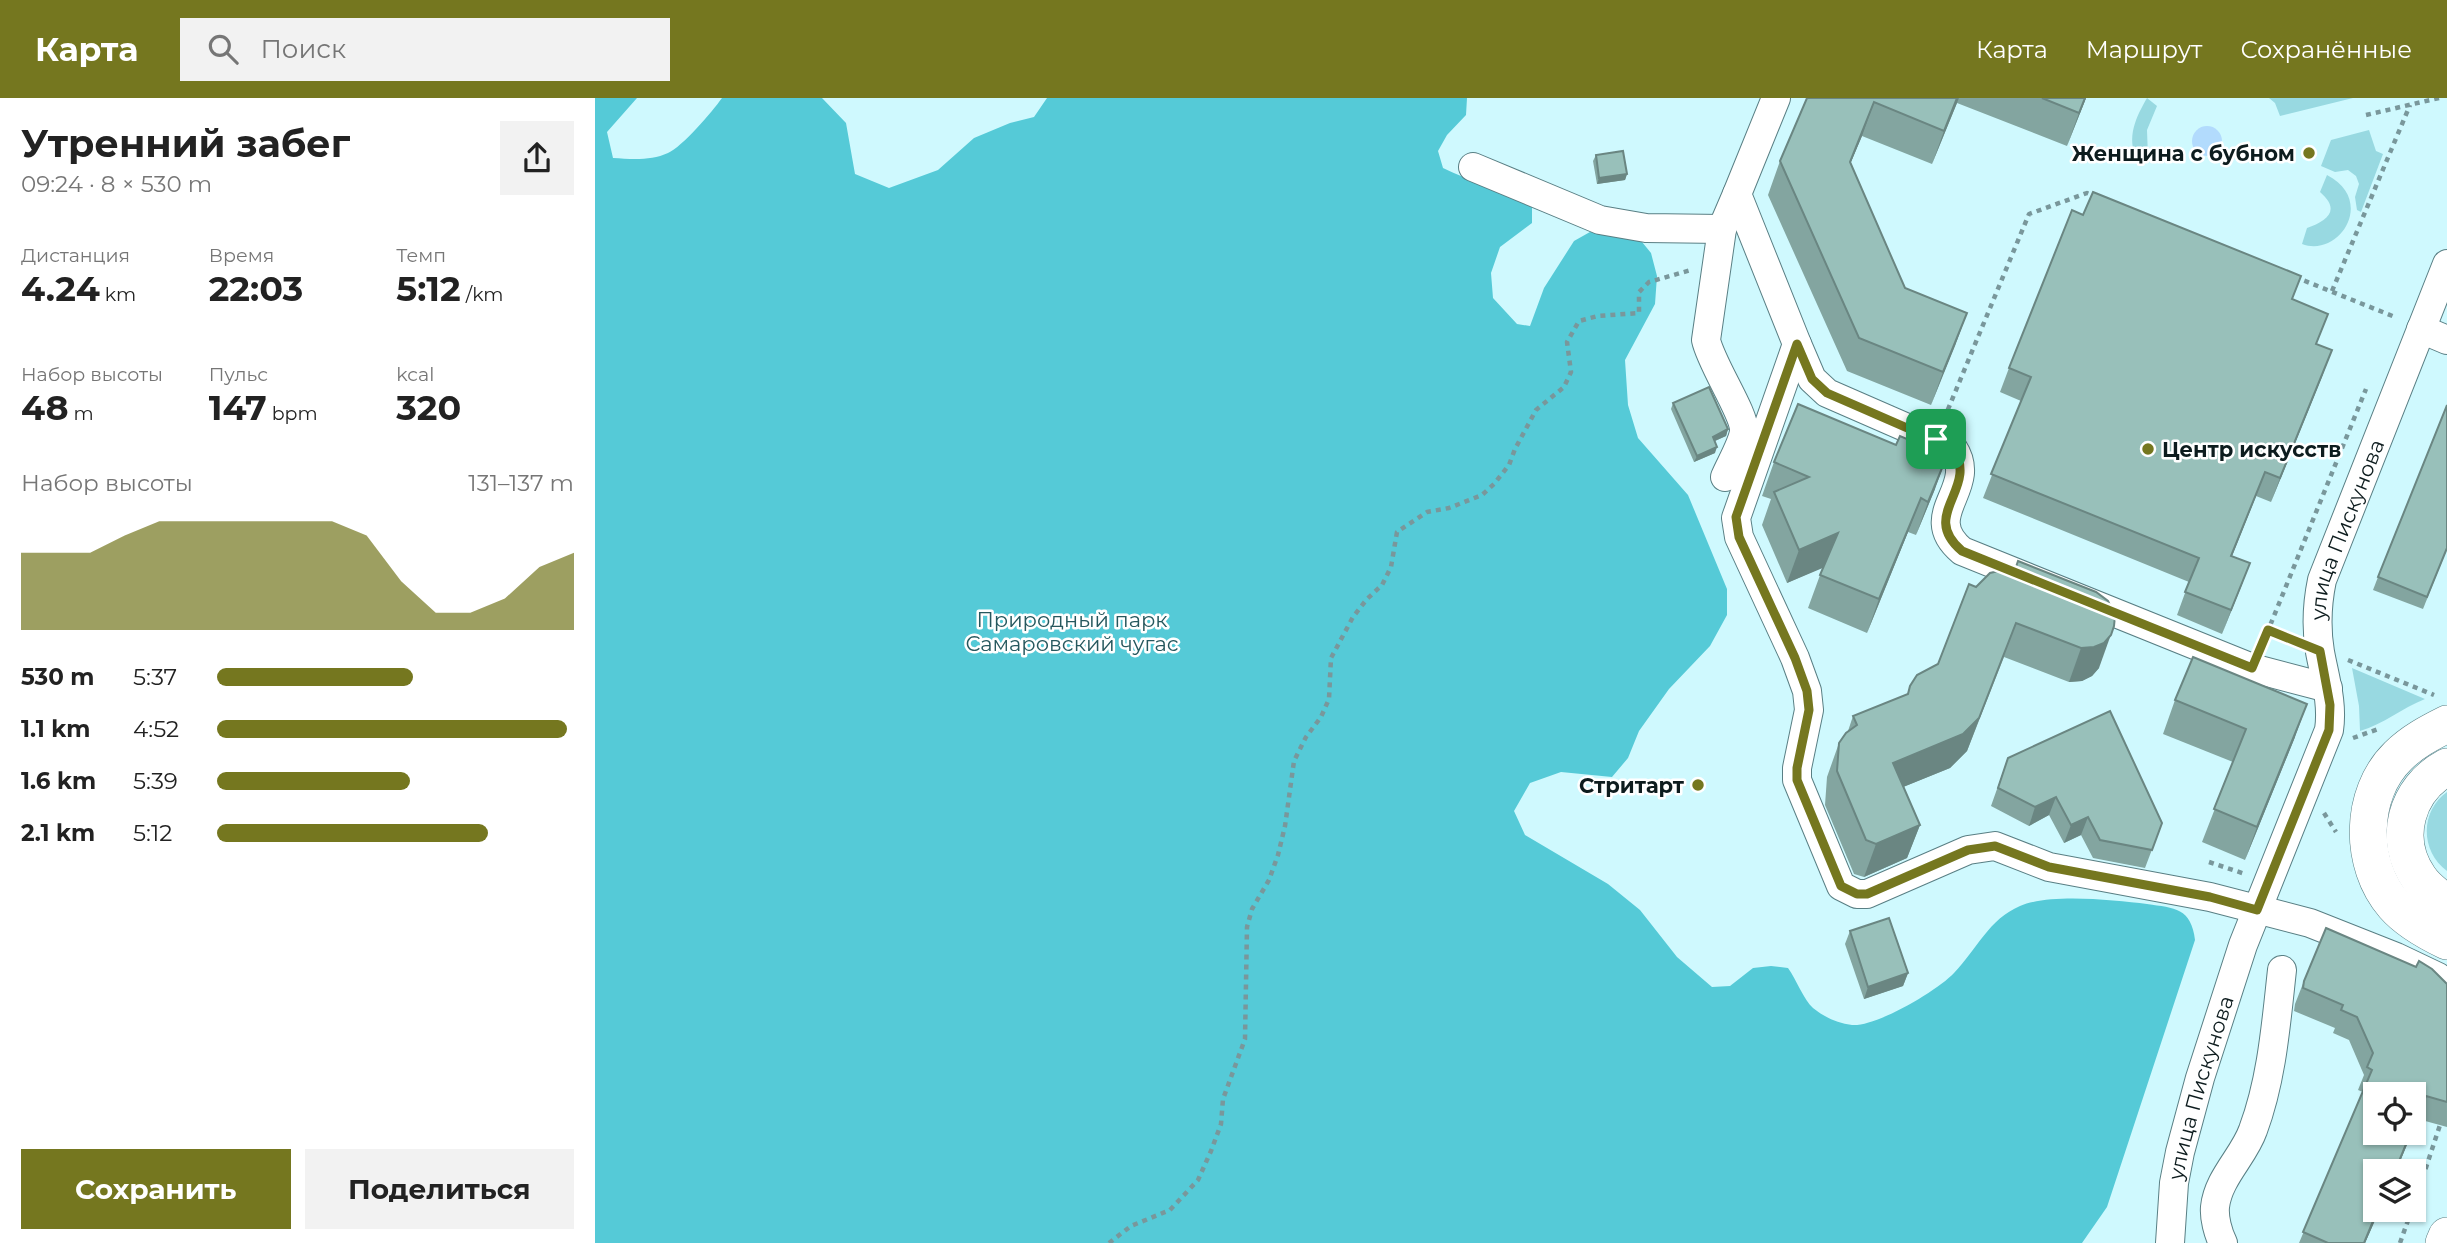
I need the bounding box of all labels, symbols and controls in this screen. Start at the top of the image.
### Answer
search box [180,18,670,81]
text: Карта [35,29,138,69]
icon: search [204,30,242,68]
text: Поиск [260,33,346,65]
text: Карта [1976,35,2048,64]
text: Маршрут [2086,35,2202,64]
text: Сохранённые [2240,35,2412,64]
text: Утренний забег [21,120,350,167]
button: share [500,121,574,195]
place label: Женщина с бубном [2072,141,2295,166]
marker: Женщина с бубном [2301,145,2317,161]
text: 09:24 · 8 × 530 m [21,170,212,198]
text: Дистанция [21,244,130,267]
text: Время [209,244,274,267]
text: Темп [396,244,446,267]
text: 4.24 [21,267,100,310]
text: 22:03 [209,267,303,310]
text: 5:12 [396,267,461,310]
text: km [100,283,136,306]
text: /km [461,283,504,306]
text: Набор высоты [21,363,163,386]
text: Пульс [209,363,268,386]
text: kcal [396,363,434,386]
text: 48 [21,386,69,429]
text: 147 [209,386,267,429]
text: 320 [396,386,461,429]
text: m [69,402,94,425]
text: bpm [267,402,318,425]
pin [1906,409,1966,469]
icon: arrive [1917,420,1955,458]
street label: улица Пискунова [2305,436,2389,622]
place label: Центр искусств [2162,437,2341,462]
marker: Центр искусств [2140,441,2156,457]
text: Набор высоты [21,469,193,497]
text: 131–137 m [468,469,574,497]
park label: Природный парк Самаровский чугас [965,607,1179,656]
text: 530 m [21,663,94,691]
text: 5:37 [133,663,177,691]
text: 1.1 km [21,715,90,743]
text: 4:52 [133,715,179,743]
text: 1.6 km [21,767,96,795]
text: 5:39 [133,767,178,795]
place label: Стритарт [1579,773,1685,798]
marker: Стритарт [1690,777,1706,793]
text: 2.1 km [21,819,95,847]
text: 5:12 [133,819,172,847]
street label: улица Пискунова [2162,992,2238,1183]
map controls [2363,1082,2426,1222]
button: locate [2363,1082,2426,1145]
button: Сохранить [21,1149,291,1229]
button: Поделиться [305,1149,574,1229]
button: layers [2363,1159,2426,1222]

